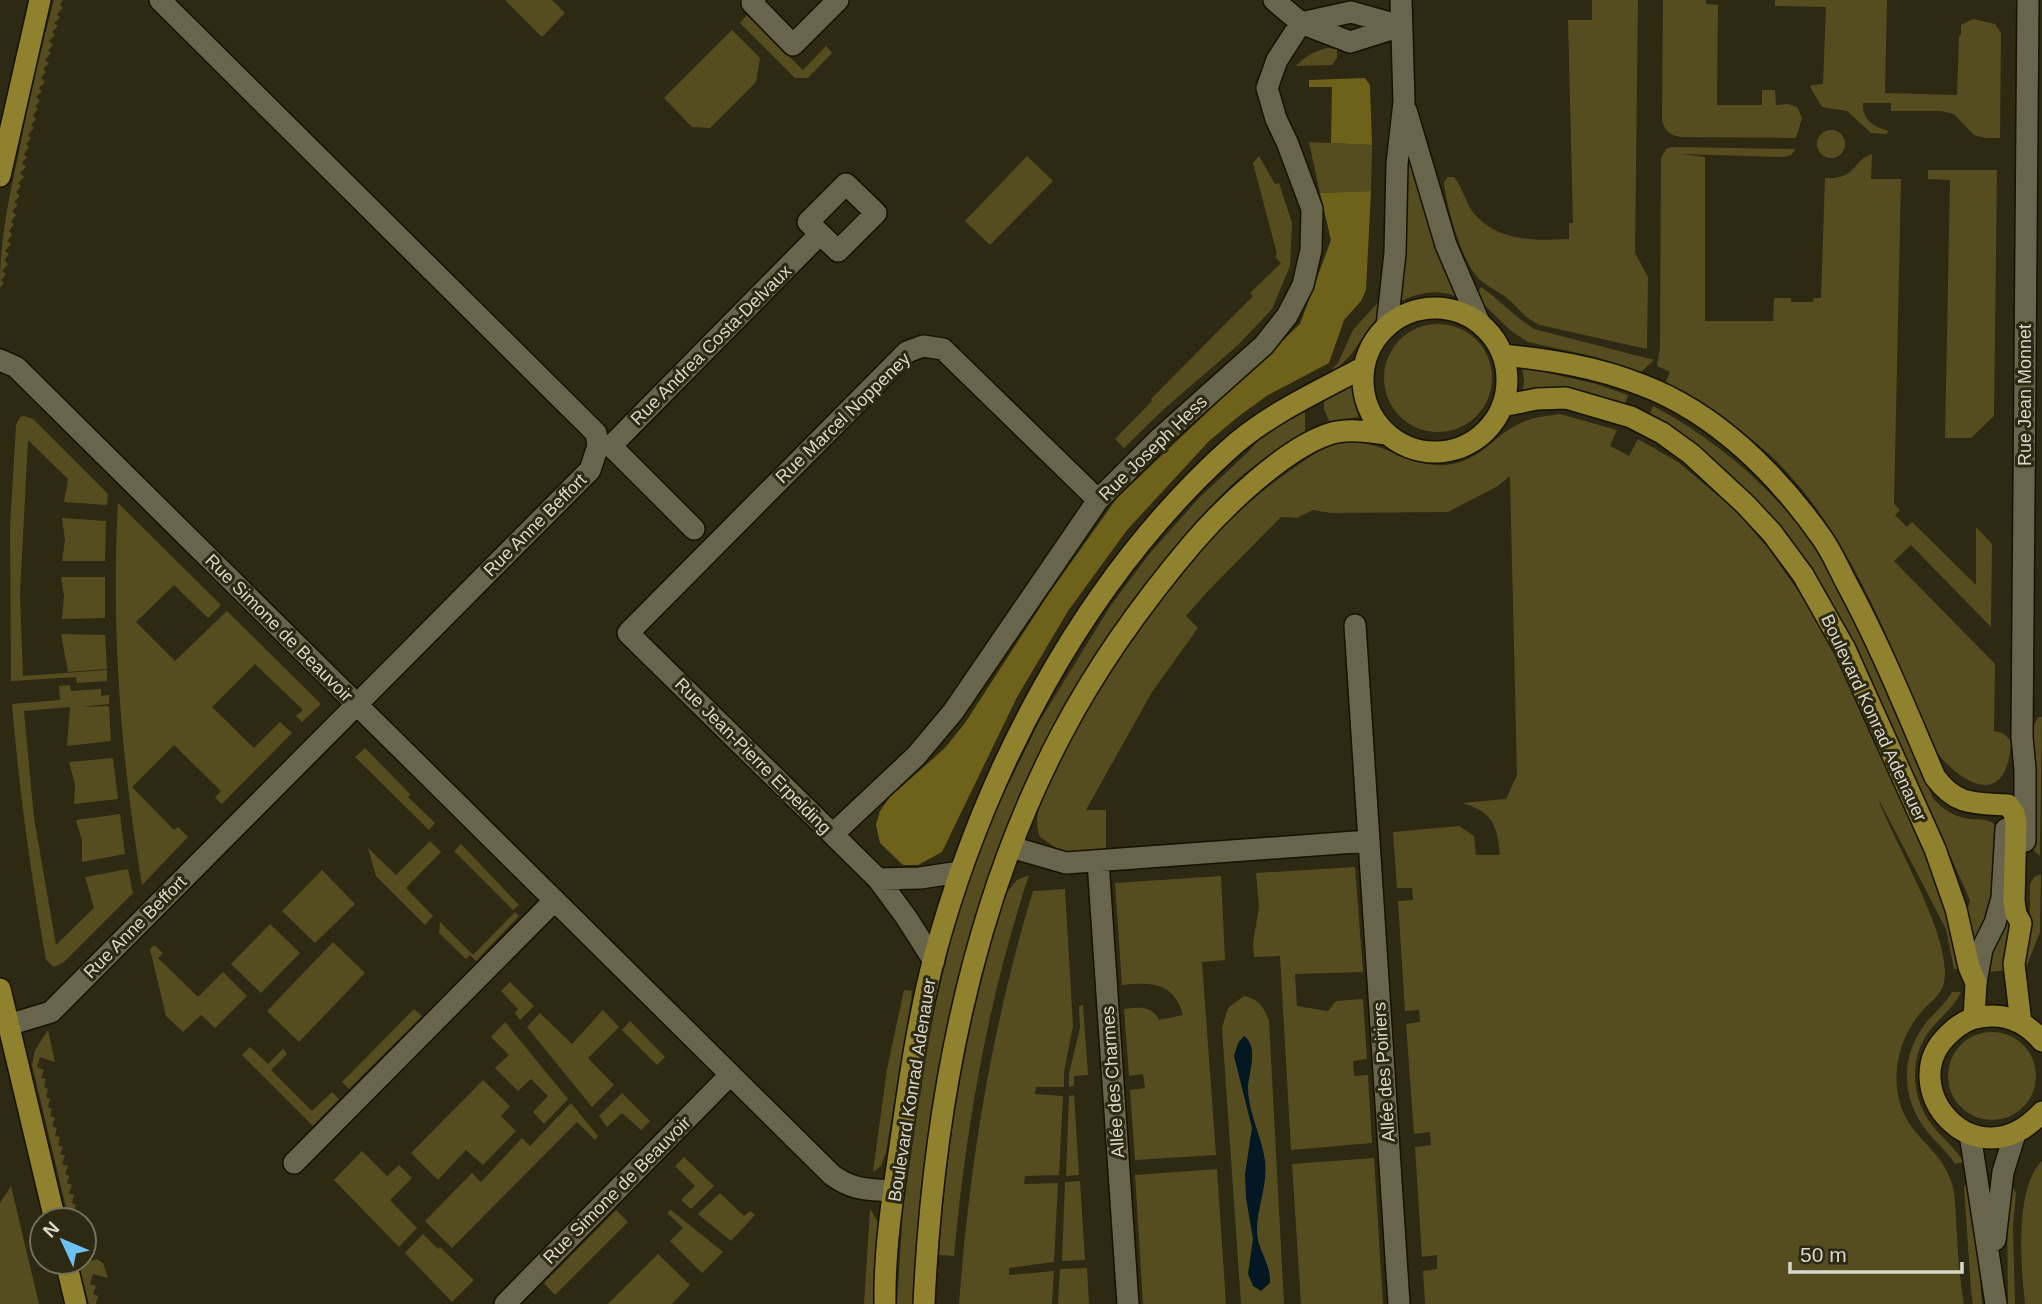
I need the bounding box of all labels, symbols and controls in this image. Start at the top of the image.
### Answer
street label: Rue Andrea Costa-Delvaux [627,261,795,429]
street label: Rue Jean Monnet [2015,324,2035,466]
street label: Rue Marcel Noppeney [772,349,914,487]
street label: Rue Joseph Hess [1095,391,1211,505]
street label: Rue Anne Beffort [480,470,590,580]
street label: Rue Simone de Beauvoir [201,550,357,706]
street label: Boulevard Konrad Adenauer [1817,611,1931,825]
street label: Rue Jean-Pierre Erpelding [671,674,835,838]
street label: Rue Anne Beffort [80,872,190,982]
street label: Boulevard Konrad Adenauer [884,977,940,1203]
street label: Allée des Poiriers [1369,1001,1399,1143]
street label: Allée des Charmes [1098,1005,1128,1159]
street label: Rue Simone de Beauvoir [539,1112,695,1268]
north arrow [28,1206,98,1276]
text: N [39,1217,63,1242]
scale bar [1790,1230,1962,1274]
text: 50 m [1800,1243,1847,1266]

